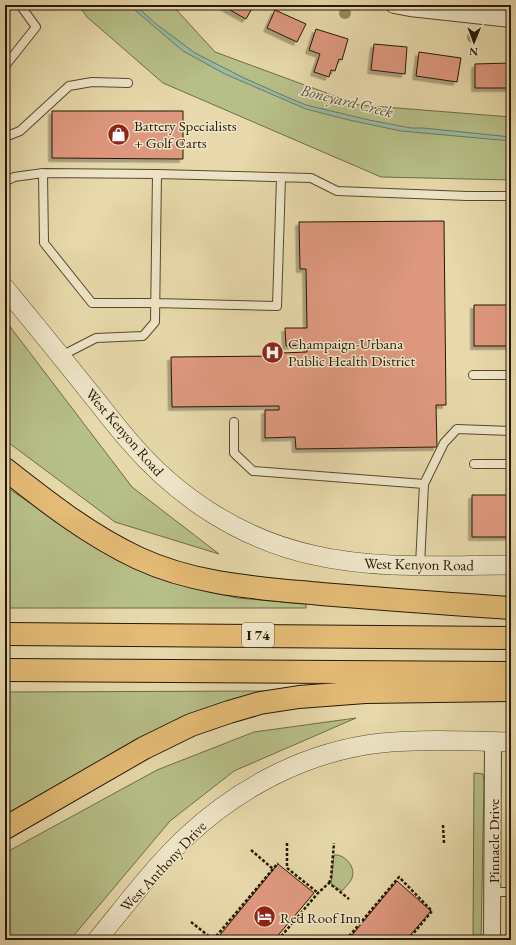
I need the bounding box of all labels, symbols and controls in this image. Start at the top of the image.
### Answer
north arrow [454,22,494,62]
text: N [469,45,478,59]
water label: Boneyard Creek [298,79,396,123]
place label: Battery Specialists + Golf Carts [134,116,237,152]
shop icon: Battery Specialists + Golf Carts [105,121,131,147]
place label: Champaign-Urbana Public Health District [288,334,415,370]
hospital icon: Champaign-Urbana Public Health District [260,339,286,365]
street label: West Kenyon Road [82,384,169,480]
street label: West Kenyon Road [364,554,475,574]
road number: I 74 [242,623,274,647]
street label: Pinnacle Drive [484,799,503,883]
street label: West Anthony Drive [116,816,210,916]
hotel icon: Red Roof Inn [252,904,278,930]
place label: Red Roof Inn [280,908,361,927]

